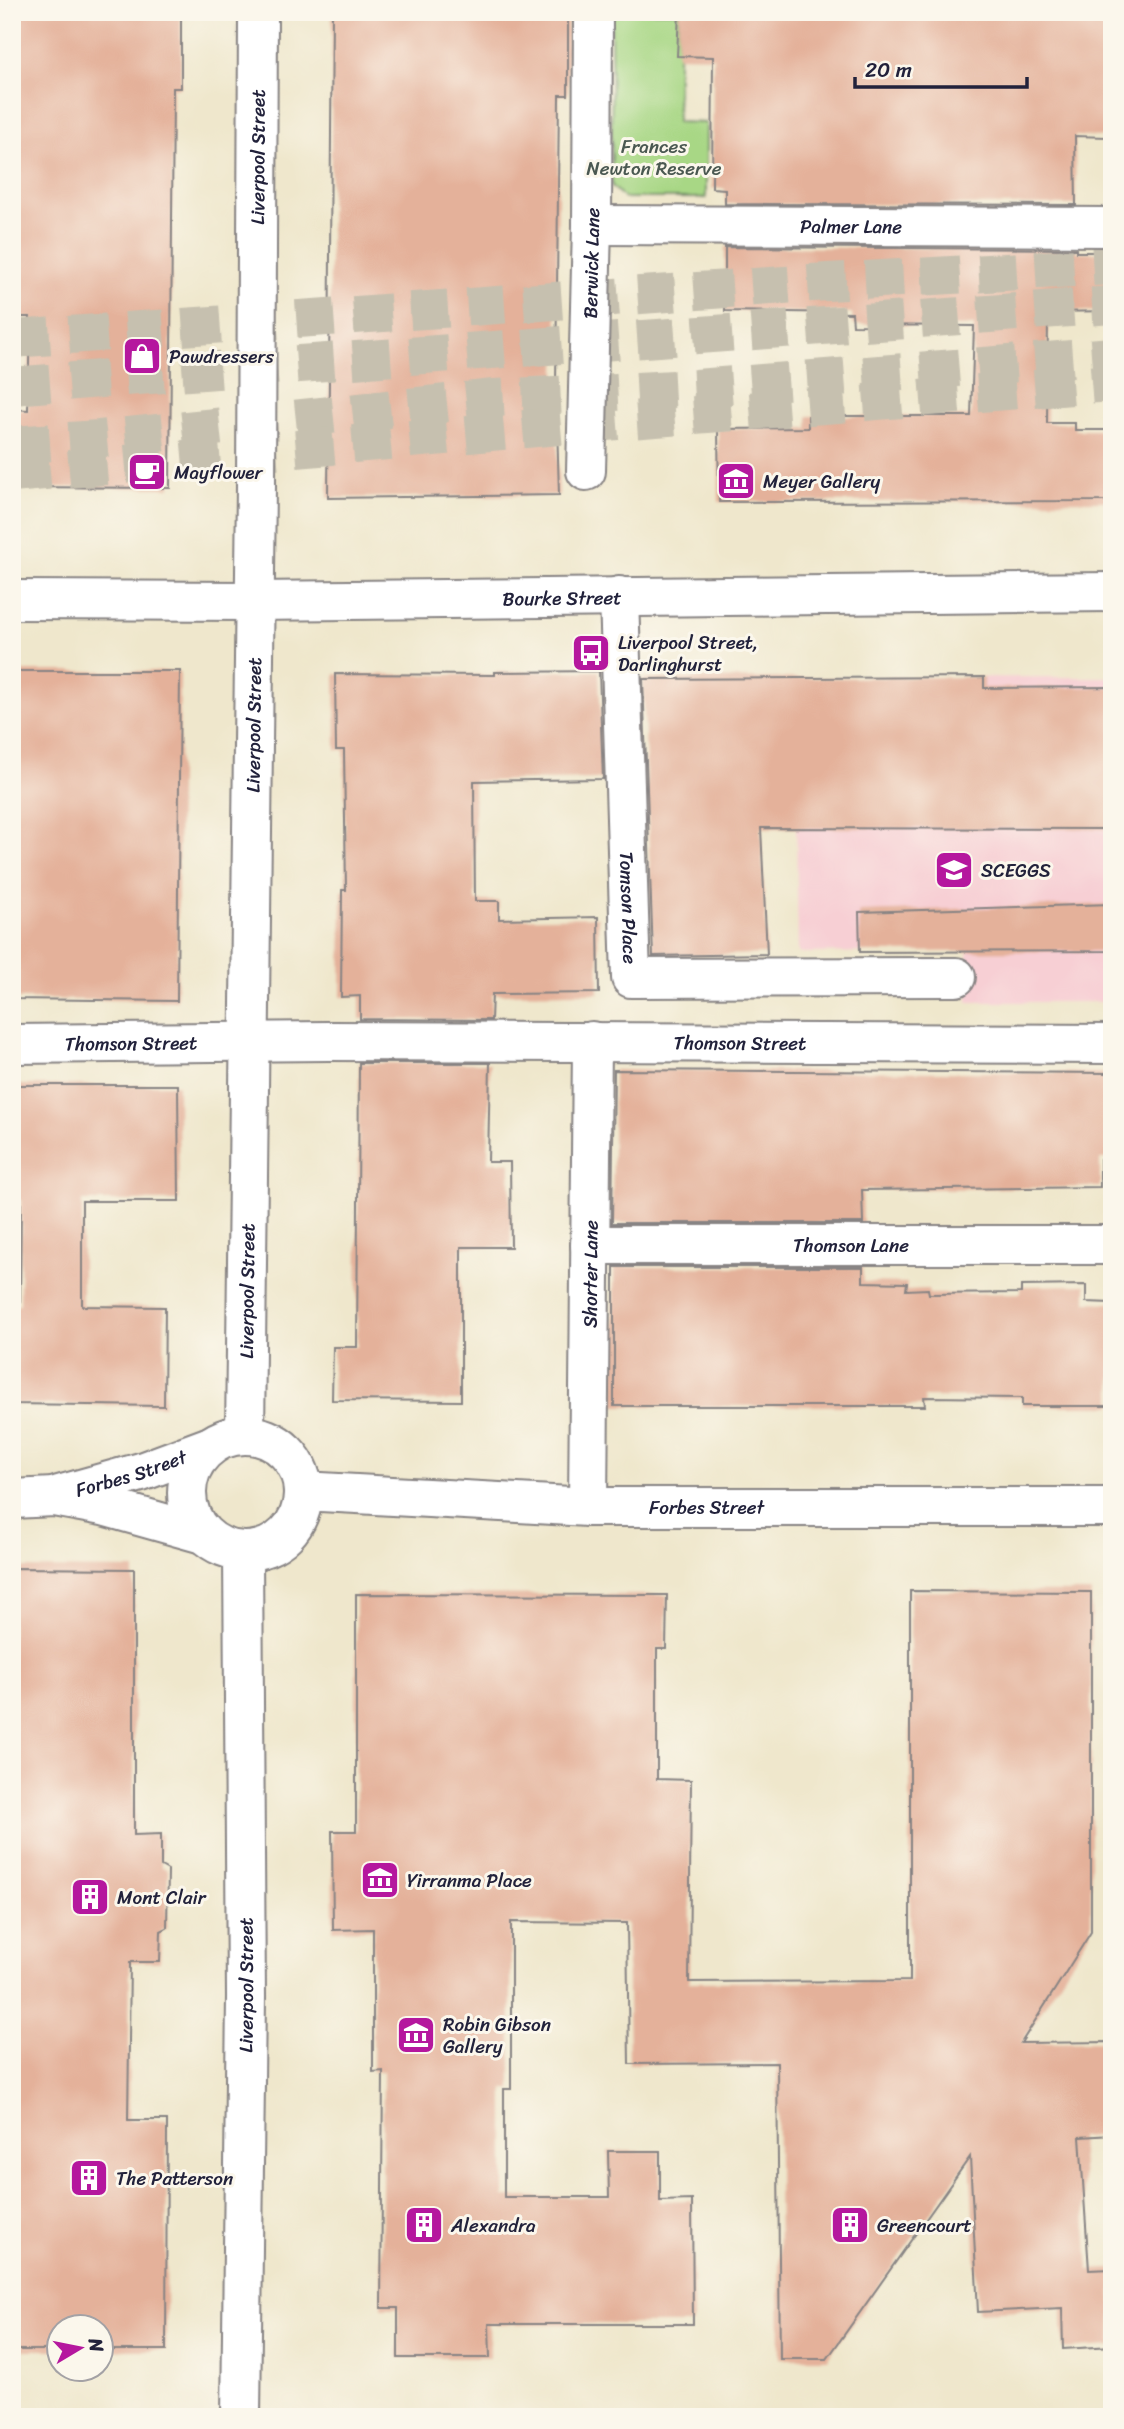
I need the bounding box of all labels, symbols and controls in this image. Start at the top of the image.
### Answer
scale bar [855,46,1026,90]
text: 20 m [865,51,912,89]
street label: Liverpool Street [241,89,275,225]
park label: Frances Newton Reserve [587,130,722,185]
street label: Berwick Lane [574,207,609,319]
street label: Palmer Lane [800,210,902,243]
shop icon: Pawdressers [121,335,163,377]
place label: Pawdressers [169,340,274,373]
cafe icon: Mayflower [126,451,168,493]
place label: Mayflower [174,456,264,489]
museum icon: Meyer Gallery [715,460,757,502]
place label: Meyer Gallery [763,465,880,498]
street label: Bourke Street [502,581,622,615]
place label: Liverpool Street, Darlinghurst [618,626,758,681]
bus stop icon: Liverpool Street, Darlinghurst [570,632,612,674]
street label: Liverpool Street [236,657,271,793]
school or university icon: SCEGGS [933,849,975,891]
street label: Tomson Place [610,851,647,965]
place label: SCEGGS [981,854,1051,887]
street label: Thomson Street [64,1026,198,1061]
street label: Thomson Street [674,1026,806,1060]
street label: Shorter Lane [574,1220,607,1328]
street label: Liverpool Street [230,1223,264,1359]
street label: Thomson Lane [793,1229,909,1262]
street label: Forbes Street [71,1440,193,1507]
street label: Forbes Street [649,1491,765,1524]
museum icon: Yirranma Place [359,1859,401,1901]
place label: Yirranma Place [407,1864,532,1897]
building icon: Mont Clair [69,1876,111,1918]
place label: Mont Clair [117,1881,207,1914]
street label: Liverpool Street [229,1917,263,2053]
place label: Robin Gibson Gallery [443,2008,551,2063]
museum icon: Robin Gibson Gallery [395,2014,437,2056]
building icon: The Patterson [68,2157,110,2199]
place label: The Patterson [116,2162,233,2195]
building icon: Alexandra [403,2204,445,2246]
building icon: Greencourt [829,2204,871,2246]
place label: Alexandra [450,2209,536,2242]
place label: Greencourt [877,2209,972,2242]
north arrow [46,2314,116,2384]
text: N [79,2335,114,2355]

